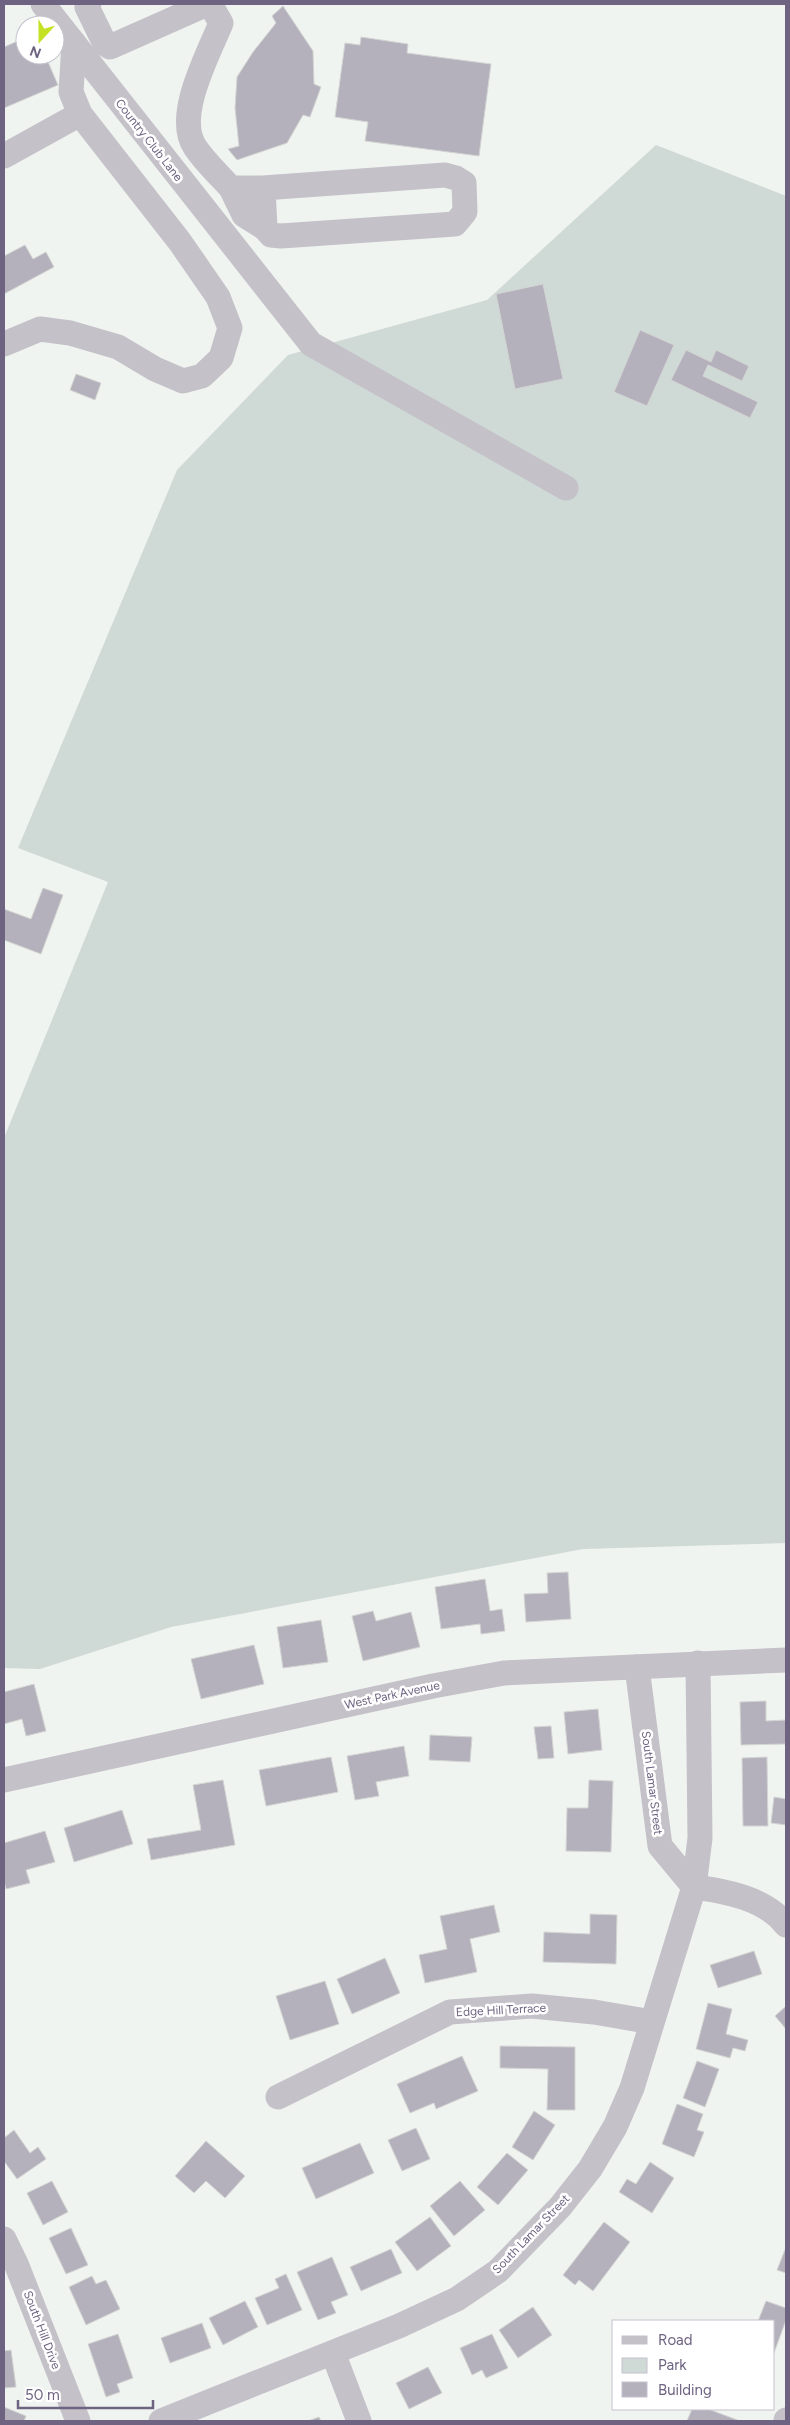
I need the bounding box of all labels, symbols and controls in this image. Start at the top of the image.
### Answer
north arrow [15,15,65,65]
text: N [27,42,44,62]
street label: Country Club Lane [113,96,186,184]
street label: West Park Avenue [343,1678,441,1712]
street label: South Lamar Street [639,1730,665,1836]
street label: Edge Hill Terrace [455,2001,547,2019]
street label: South Lamar Street [490,2191,573,2276]
street label: South Hill Drive [21,2289,64,2372]
legend [612,2320,775,2410]
text: Road [658,2331,693,2349]
text: Park [658,2356,687,2374]
scale bar [18,2378,152,2410]
text: Building [658,2381,712,2399]
text: 50 m [25,2386,60,2404]

